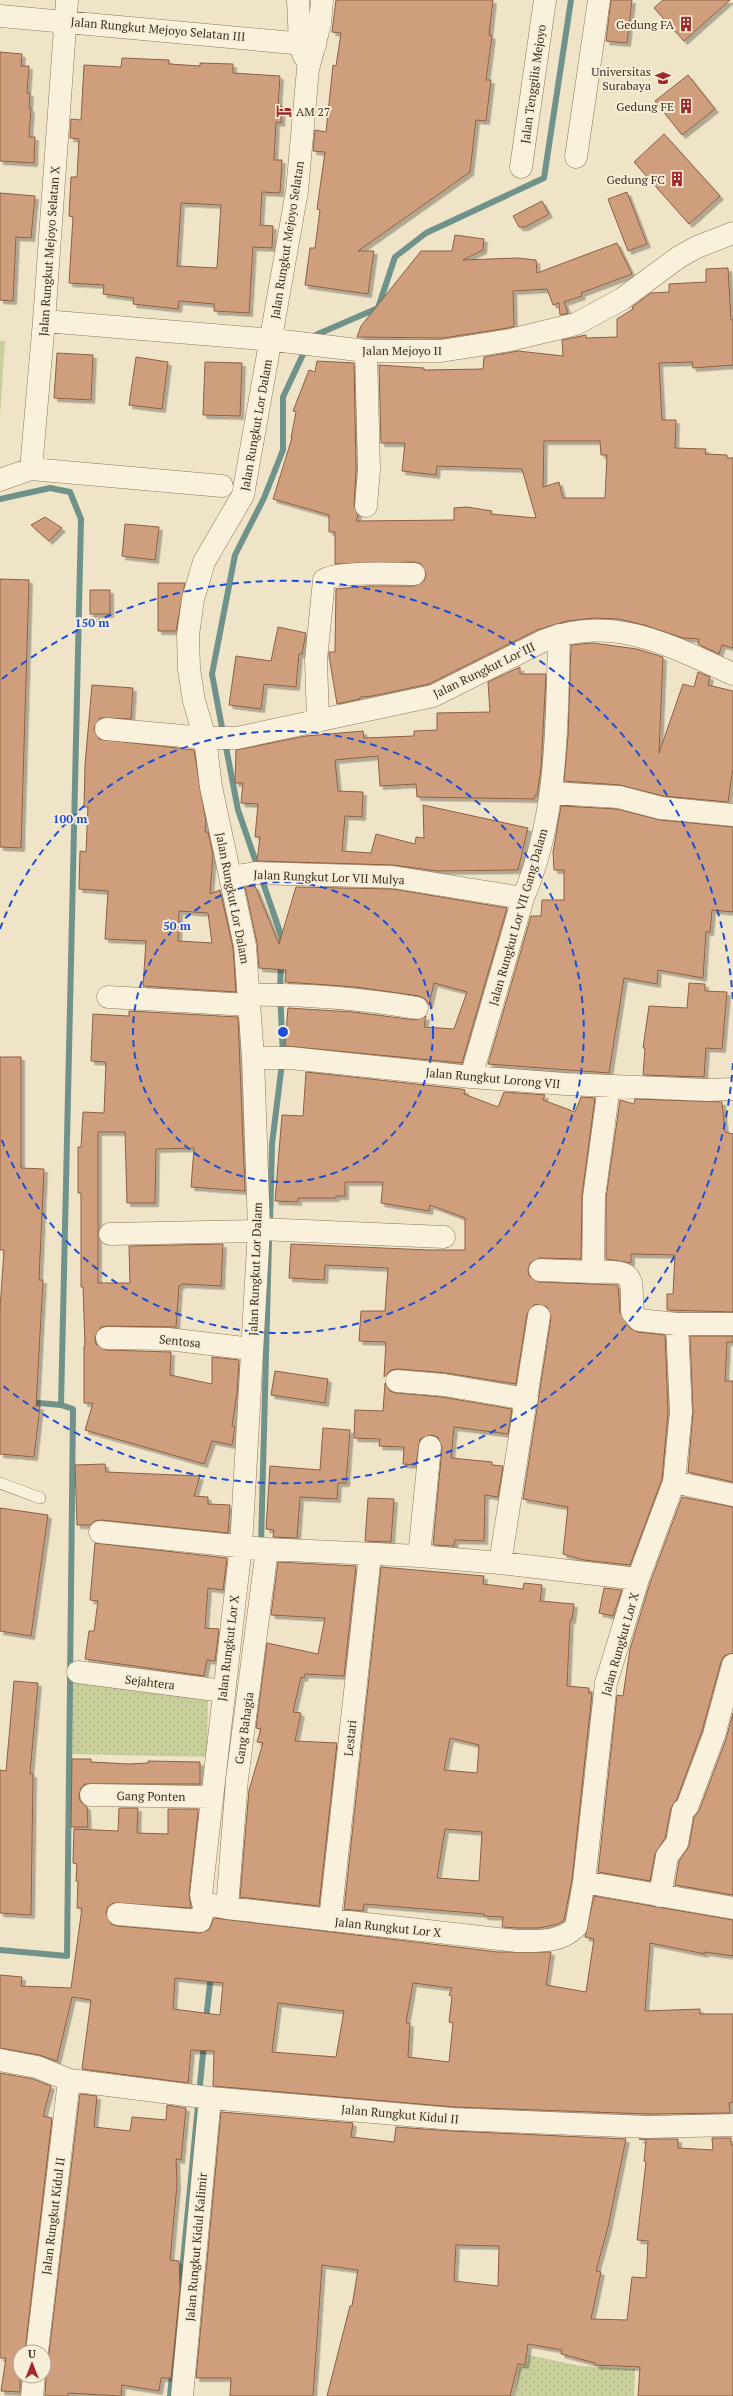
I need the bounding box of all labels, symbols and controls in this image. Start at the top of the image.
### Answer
street label: Jalan Rungkut Mejoyo Selatan III [70,14,246,44]
building icon: Gedung FA [677,15,695,33]
place label: Gedung FA [616,17,675,32]
street label: Jalan Tenggilis Mejoyo [517,23,549,144]
place label: Universitas Surabaya [591,64,651,93]
school or university icon: Universitas Surabaya [654,69,672,87]
building icon: Gedung FE [677,97,695,115]
place label: Gedung FE [616,99,674,114]
hotel icon: AM 27 [275,102,293,120]
place label: AM 27 [296,104,330,119]
street label: Jalan Rungkut Mejoyo Selatan [267,160,307,320]
street label: Jalan Rungkut Mejoyo Selatan X [36,165,62,337]
building icon: Gedung FC [668,170,686,188]
place label: Gedung FC [607,172,665,187]
street label: Jalan Mejoyo II [362,343,442,358]
street label: Jalan Rungkut Lor Dalam [237,357,275,492]
text: 150 m [75,615,109,630]
street label: Jalan Rungkut Lor III [431,639,537,701]
text: 100 m [53,811,87,826]
street label: Jalan Rungkut Lor VII Gang Dalam [485,826,551,1007]
street label: Jalan Rungkut Lor Dalam [213,831,253,966]
street label: Jalan Rungkut Lor VII Mulya [253,867,405,887]
text: 50 m [163,918,191,933]
centre of rings [276,1025,290,1039]
street label: Jalan Rungkut Lorong VII [425,1065,561,1091]
street label: Jalan Rungkut Lor Dalam [245,1201,265,1336]
street label: Sentosa [158,1331,202,1351]
street label: Jalan Rungkut Lor X [598,1590,642,1698]
street label: Jalan Rungkut Lor X [214,1594,242,1702]
street label: Sejahtera [124,1671,176,1693]
street label: Gang Bahagia [231,1691,257,1765]
street label: Lestari [341,1719,359,1757]
street label: Gang Ponten [116,1788,186,1804]
street label: Jalan Rungkut Lor X [334,1914,442,1940]
street label: Jalan Rungkut Kidul II [340,2101,460,2127]
street label: Jalan Rungkut Kidul II [38,2156,68,2276]
street label: Jalan Rungkut Kidul Kalimir [182,2172,210,2322]
north arrow [12,2344,52,2384]
text: U [28,2347,36,2361]

